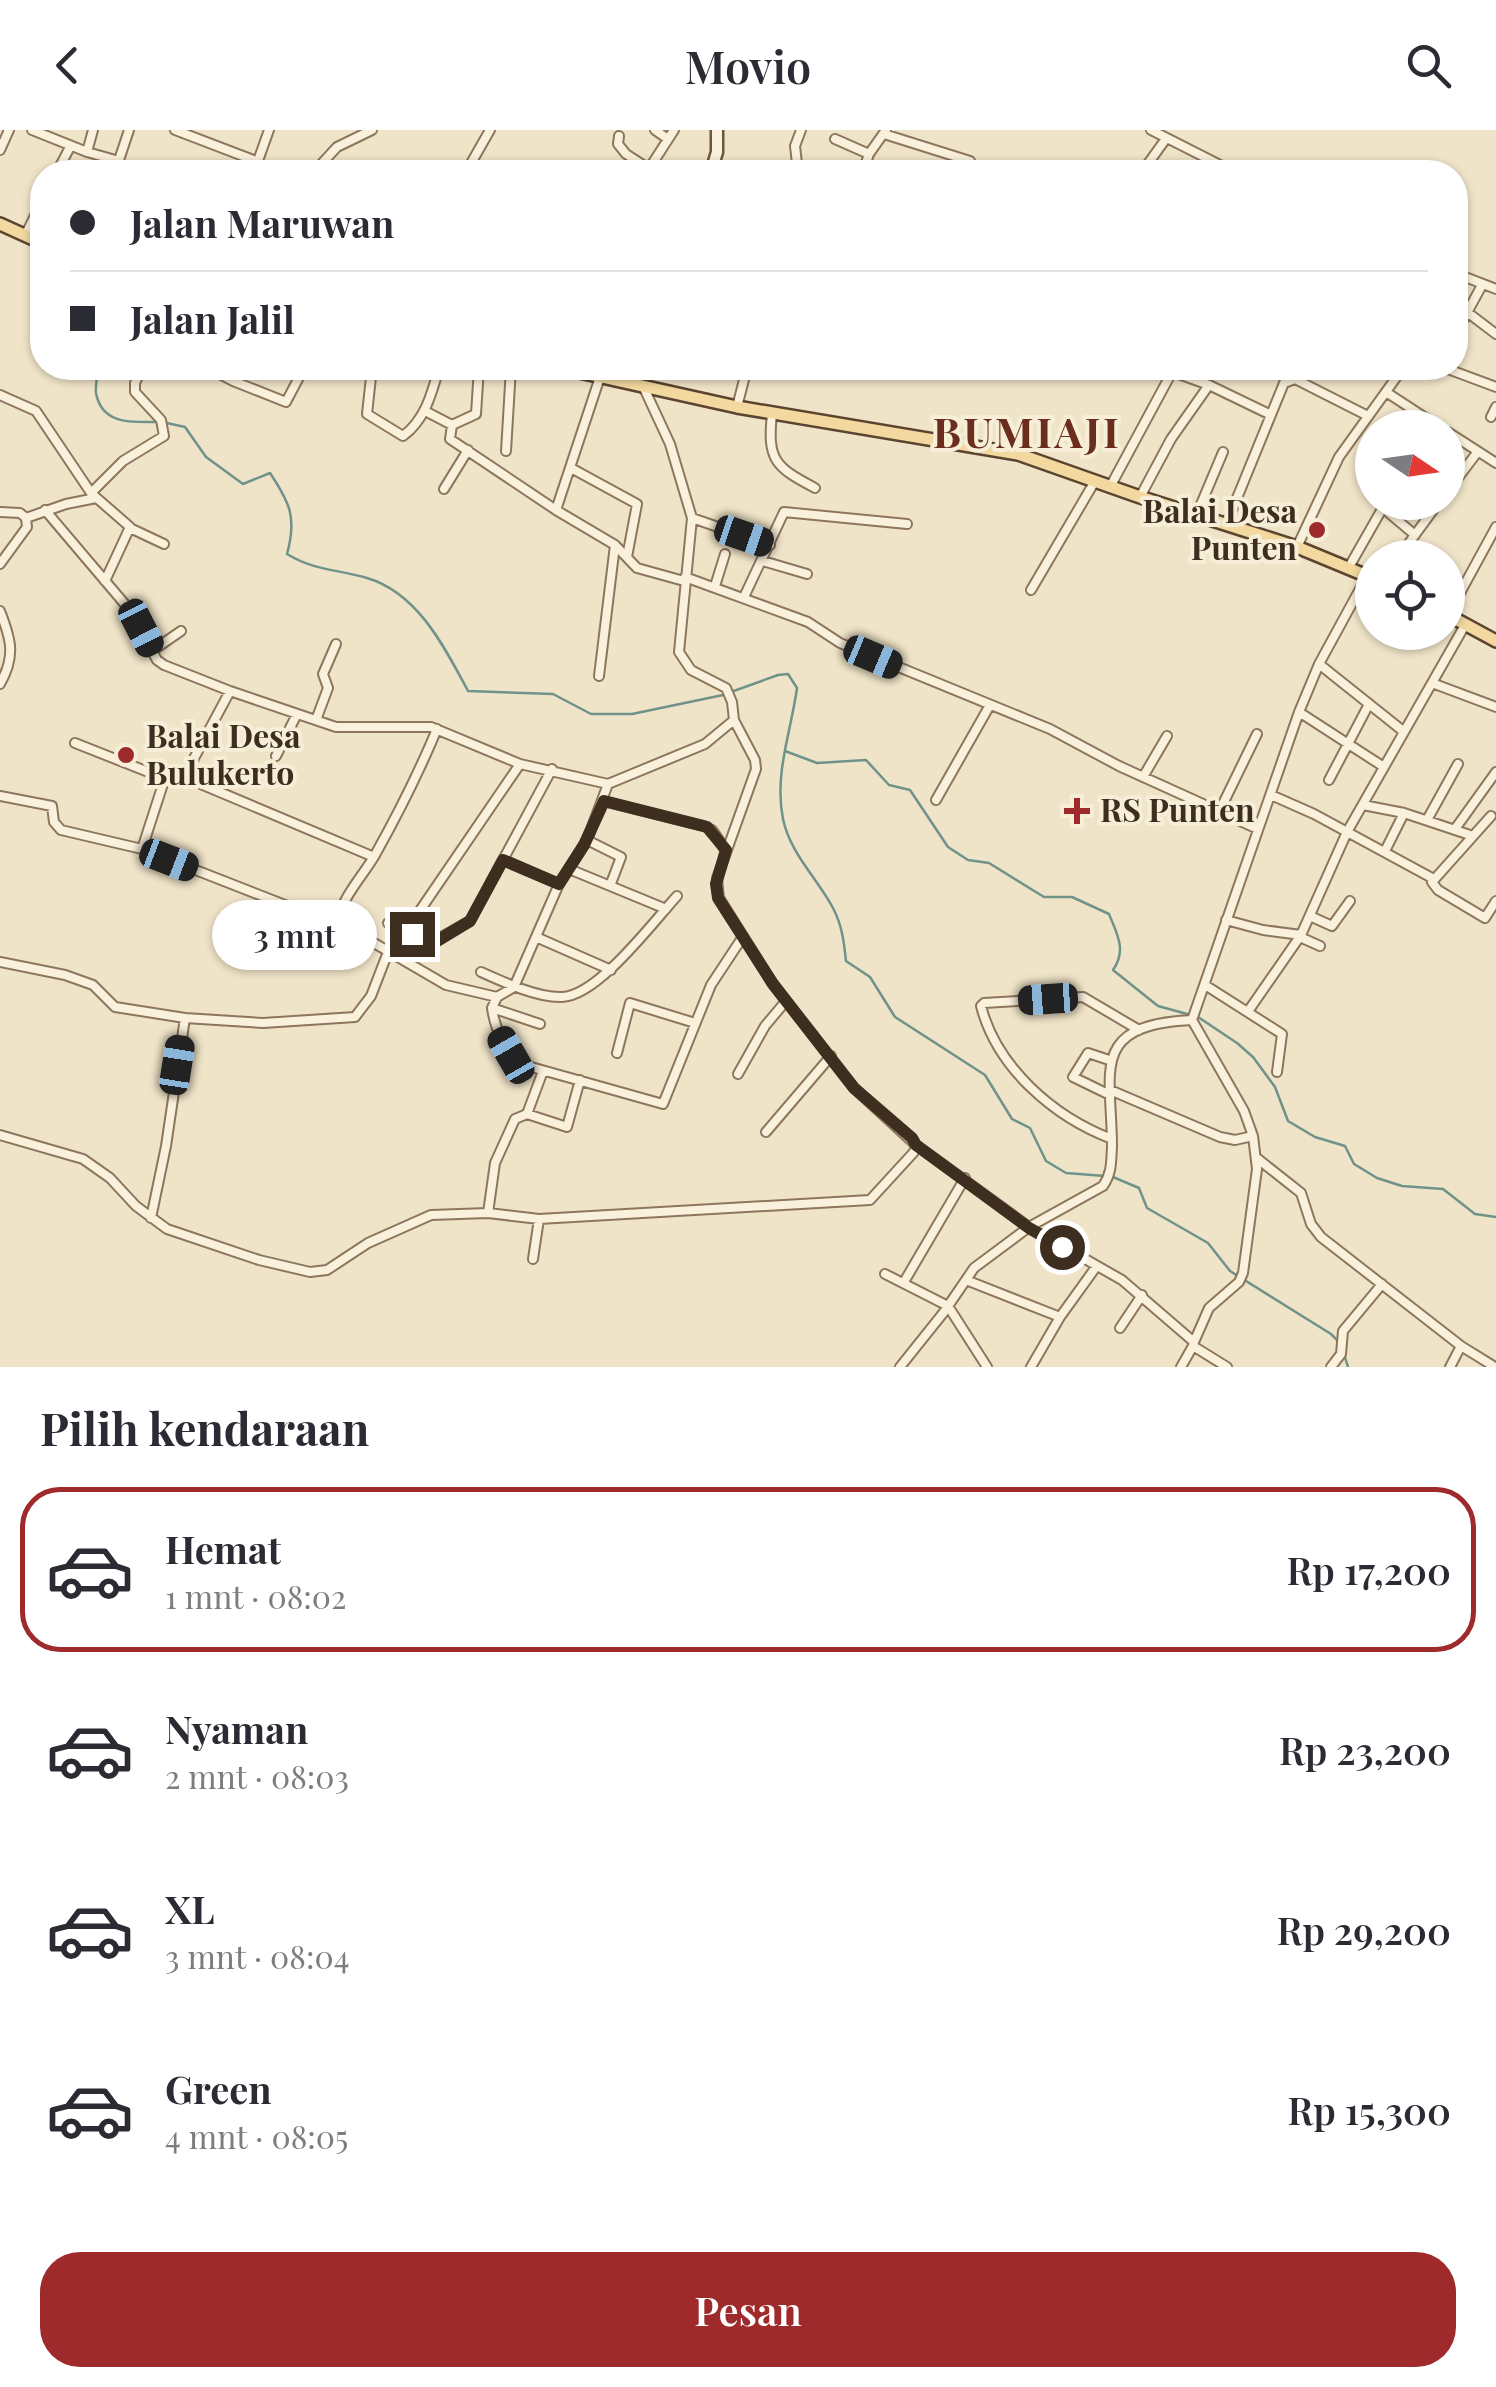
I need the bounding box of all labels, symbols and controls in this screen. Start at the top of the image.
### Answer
text: Movio [685,35,811,95]
icon: back [40,38,95,93]
icon: search [1401,38,1456,93]
text: Jalan Maruwan [130,197,394,248]
text: Jalan Jalil [130,293,295,344]
district label: BUMIAJI [933,403,1121,459]
north arrow [1355,410,1465,520]
map controls [1355,410,1465,650]
place label: Balai Desa Punten [1143,488,1297,568]
car [711,512,777,560]
marker: Balai Desa Punten [1306,519,1328,541]
button: locate [1355,540,1465,650]
car [114,594,168,662]
car [840,631,906,683]
place label: Balai Desa Bulukerto [146,713,301,793]
marker: Balai Desa Bulukerto [115,744,137,766]
place label: RS Punten [1100,787,1255,830]
marker: RS Punten [1064,798,1090,824]
car [136,835,202,885]
callout: 3 mnt [212,899,377,969]
route end [390,912,435,957]
text: 3 mnt [253,913,336,956]
car [1017,982,1079,1016]
car [483,1022,539,1088]
car [157,1033,197,1097]
route start [1040,1225,1085,1270]
text: Pilih kendaraan [40,1397,369,1457]
text: Hemat [165,1523,281,1574]
icon: car [45,1525,135,1615]
text: Rp 17,200 [1287,1544,1451,1595]
text: 1 mnt · 08:02 [165,1574,346,1617]
text: Nyaman [165,1703,308,1754]
icon: car [45,1705,135,1795]
text: Rp 23,200 [1279,1724,1451,1775]
text: 2 mnt · 08:03 [165,1754,349,1797]
text: XL [165,1883,214,1934]
icon: car [45,1885,135,1975]
text: Rp 29,200 [1277,1904,1451,1955]
text: 3 mnt · 08:04 [165,1934,349,1977]
text: Green [165,2063,272,2114]
icon: car [45,2065,135,2155]
text: Rp 15,300 [1287,2084,1451,2135]
text: 4 mnt · 08:05 [165,2114,348,2157]
button: Pesan [40,2252,1456,2367]

